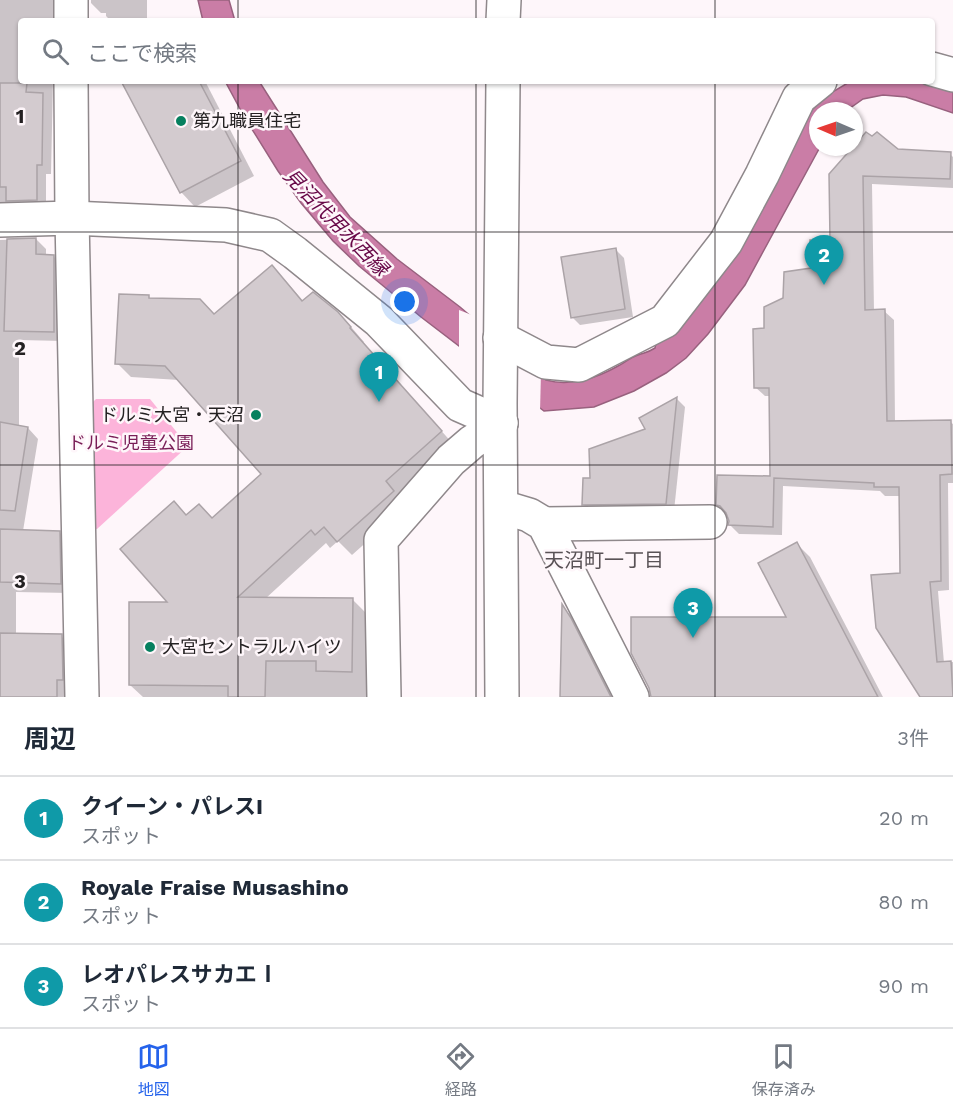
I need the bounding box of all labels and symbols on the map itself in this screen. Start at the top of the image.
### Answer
north arrow [809,102,863,156]
text: 1 [16,104,24,128]
place label: 第九職員住宅 [193,110,301,131]
marker: 第九職員住宅 [174,114,188,128]
water label: 見沼代用水西縁 [279,163,395,282]
pin: 2 [804,236,844,285]
your location [390,287,419,316]
text: 2 [14,336,26,360]
pin: 1 [360,352,398,402]
place label: ドルミ大宮・天沼 [100,404,244,425]
marker: ドルミ大宮・天沼 [249,408,263,422]
park label: ドルミ児童公園 [68,432,194,453]
district label: 天沼町一丁目 [544,548,664,572]
text: 3 [14,569,26,593]
pin: 3 [674,588,712,638]
place label: 大宮セントラルハイツ [162,636,342,657]
marker: 大宮セントラルハイツ [143,640,157,654]

